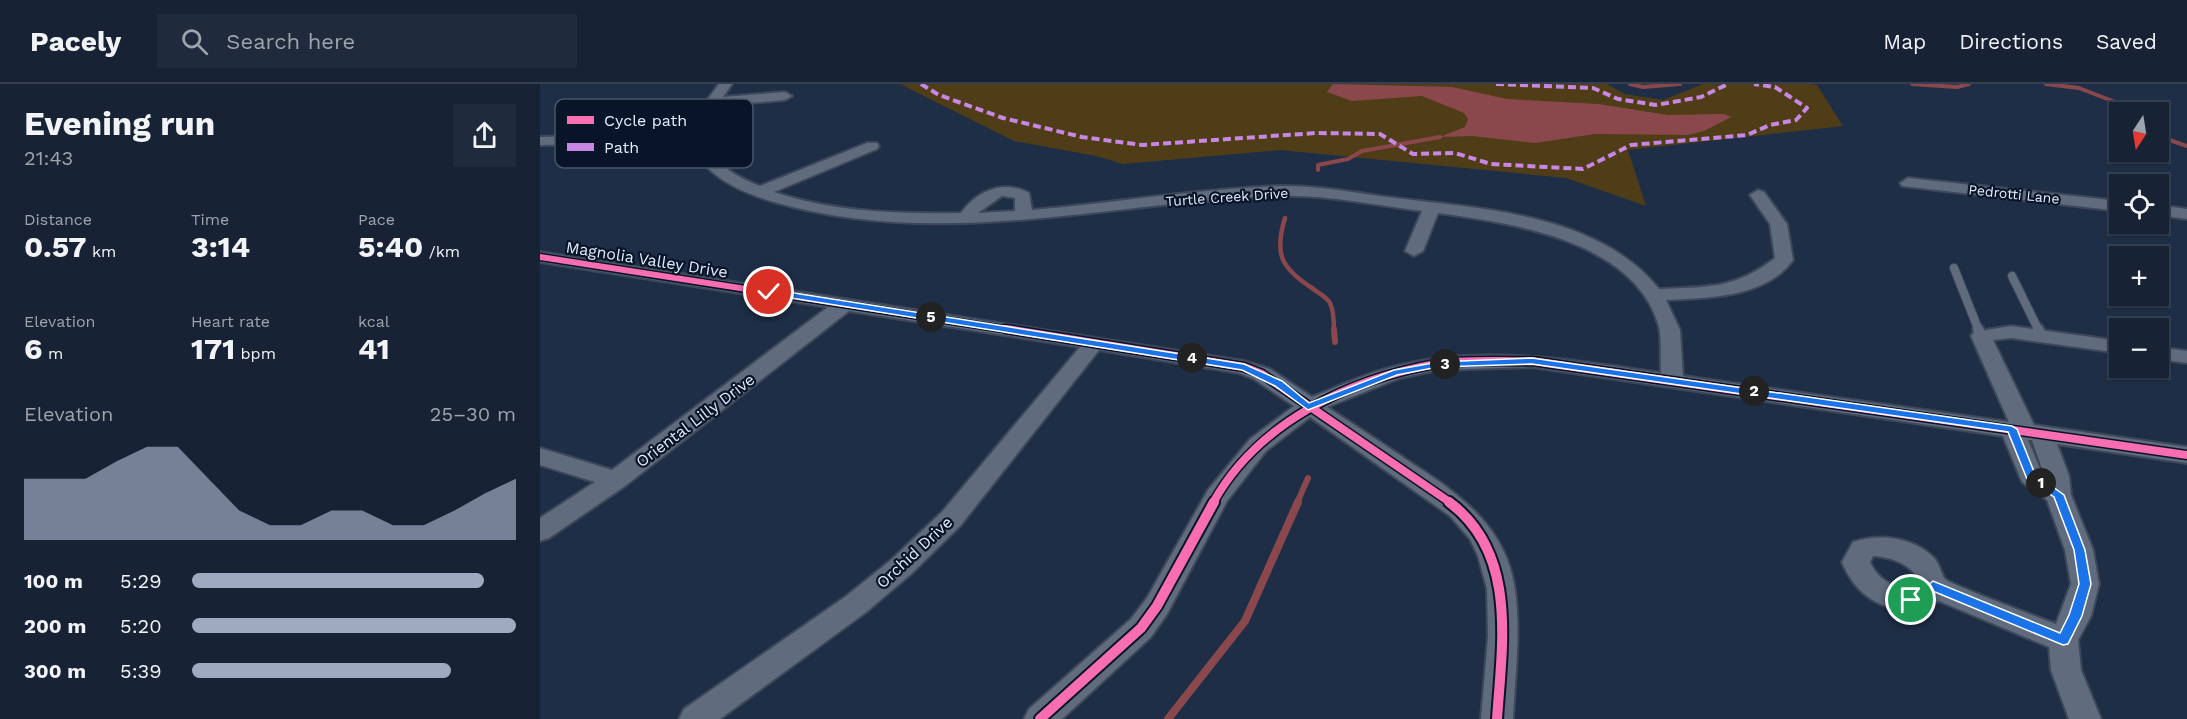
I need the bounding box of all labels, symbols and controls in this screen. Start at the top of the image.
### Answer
search box [157,14,577,68]
text: Pacely [30,25,121,58]
icon: search [178,25,211,58]
text: Search here [226,29,355,54]
text: Map [1883,29,1926,54]
text: Directions [1959,29,2063,54]
text: Saved [2096,29,2157,54]
legend [555,99,753,168]
north arrow [2109,102,2169,162]
map controls [2109,102,2169,378]
text: Evening run [24,104,215,143]
button: share [453,104,516,167]
text: Cycle path [604,111,687,130]
text: Path [604,138,639,157]
text: 21:43 [24,146,73,170]
button: locate [2109,174,2169,234]
street label: Pedrotti Lane [1968,181,2060,207]
street label: Turtle Creek Drive [1165,185,1289,209]
text: Distance [24,210,92,229]
text: Time [191,210,229,229]
text: Pace [358,210,395,229]
text: 0.57 [24,229,87,264]
text: 3:14 [191,229,250,264]
text: 5:40 [358,229,423,264]
street label: Magnolia Valley Drive [565,237,729,282]
text: km [87,242,116,261]
text: /km [423,242,460,261]
button: + [2109,246,2169,306]
pin [743,266,794,317]
icon: check [752,275,785,308]
pin: 5 [916,302,946,332]
text: 5 [926,307,936,326]
text: Elevation [24,312,95,331]
text: Heart rate [191,312,270,331]
text: kcal [358,312,390,331]
button: − [2109,318,2169,378]
text: 6 [24,331,42,366]
text: 171 [191,331,235,366]
text: 41 [358,331,390,366]
pin: 4 [1177,343,1207,373]
text: m [42,344,63,363]
text: bpm [235,344,276,363]
text: 4 [1187,348,1197,367]
pin: 3 [1430,349,1460,379]
text: 3 [1440,354,1450,373]
street label: Oriental Lilly Drive [632,370,758,471]
pin: 2 [1739,376,1769,406]
text: 2 [1749,381,1759,400]
text: Elevation [24,402,113,426]
text: 25–30 m [430,402,516,426]
pin: 1 [2026,468,2056,498]
text: 1 [2038,473,2044,492]
street label: Orchid Drive [873,512,956,592]
text: 100 m [24,569,83,593]
text: 5:29 [120,569,162,593]
pin [1885,574,1936,625]
icon: arrive [1894,583,1927,616]
text: 200 m [24,614,86,638]
text: 5:20 [120,614,162,638]
text: 300 m [24,659,86,683]
text: 5:39 [120,659,162,683]

